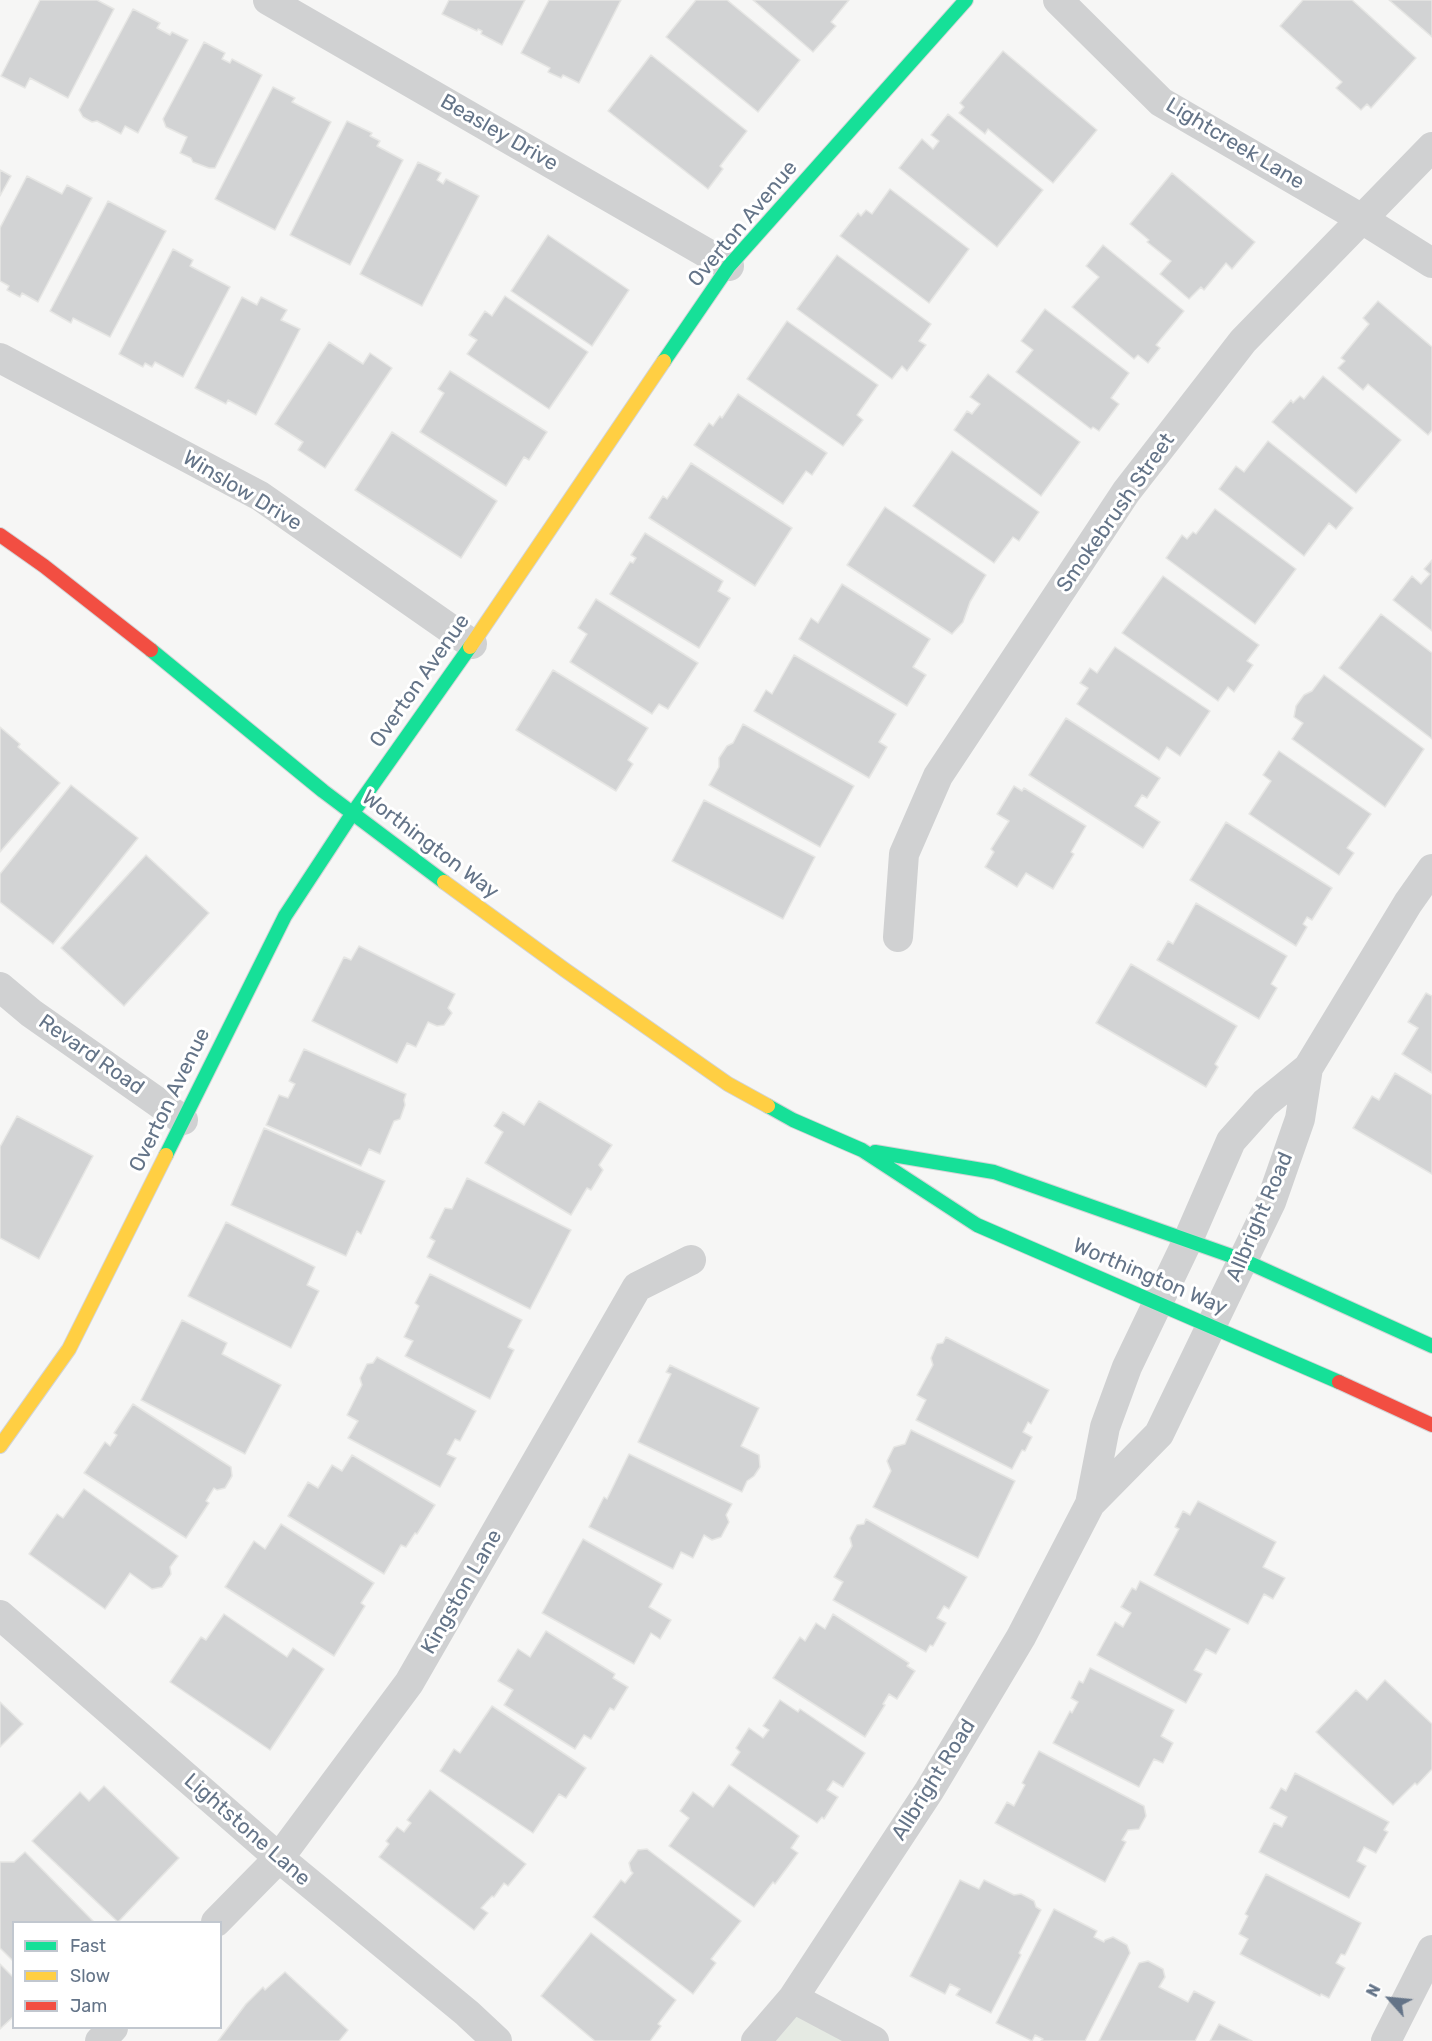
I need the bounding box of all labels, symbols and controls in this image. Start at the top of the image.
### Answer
street label: Beasley Drive [436,89,562,177]
street label: Lightcreek Lane [1161,93,1309,195]
street label: Overton Avenue [683,156,803,292]
street label: Smokebrush Street [1052,429,1180,597]
street label: Winslow Drive [178,446,306,536]
street label: Overton Avenue [365,610,475,752]
street label: Worthington Way [356,785,504,905]
street label: Revard Road [33,1009,149,1101]
street label: Overton Avenue [124,1024,216,1176]
street label: Allbright Road [1221,1149,1299,1285]
street label: Worthington Way [1069,1233,1231,1321]
street label: Kingston Lane [416,1525,508,1659]
street label: Allbright Road [887,1715,981,1845]
street label: Lightstone Lane [179,1768,315,1892]
legend [12,1921,222,2029]
text: Fast [70,1935,106,1957]
text: Slow [70,1965,110,1987]
north arrow [1360,1969,1420,2029]
text: N [1362,1981,1385,2000]
text: Jam [70,1995,107,2017]

